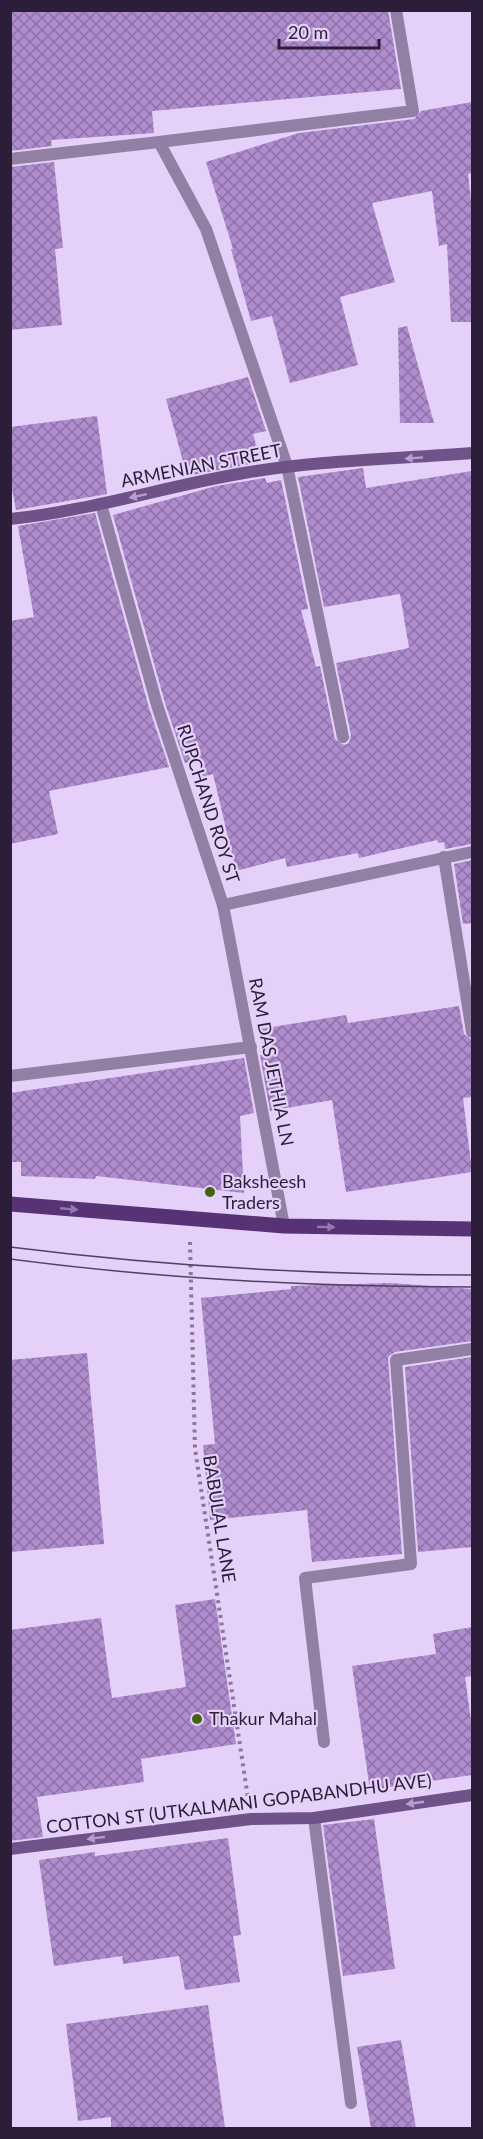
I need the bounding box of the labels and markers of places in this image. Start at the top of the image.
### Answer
place label: Baksheesh Traders [222,1170,306,1213]
marker: Baksheesh Traders [203,1185,217,1199]
place label: Thakur Mahal [209,1707,317,1729]
marker: Thakur Mahal [190,1712,204,1726]

